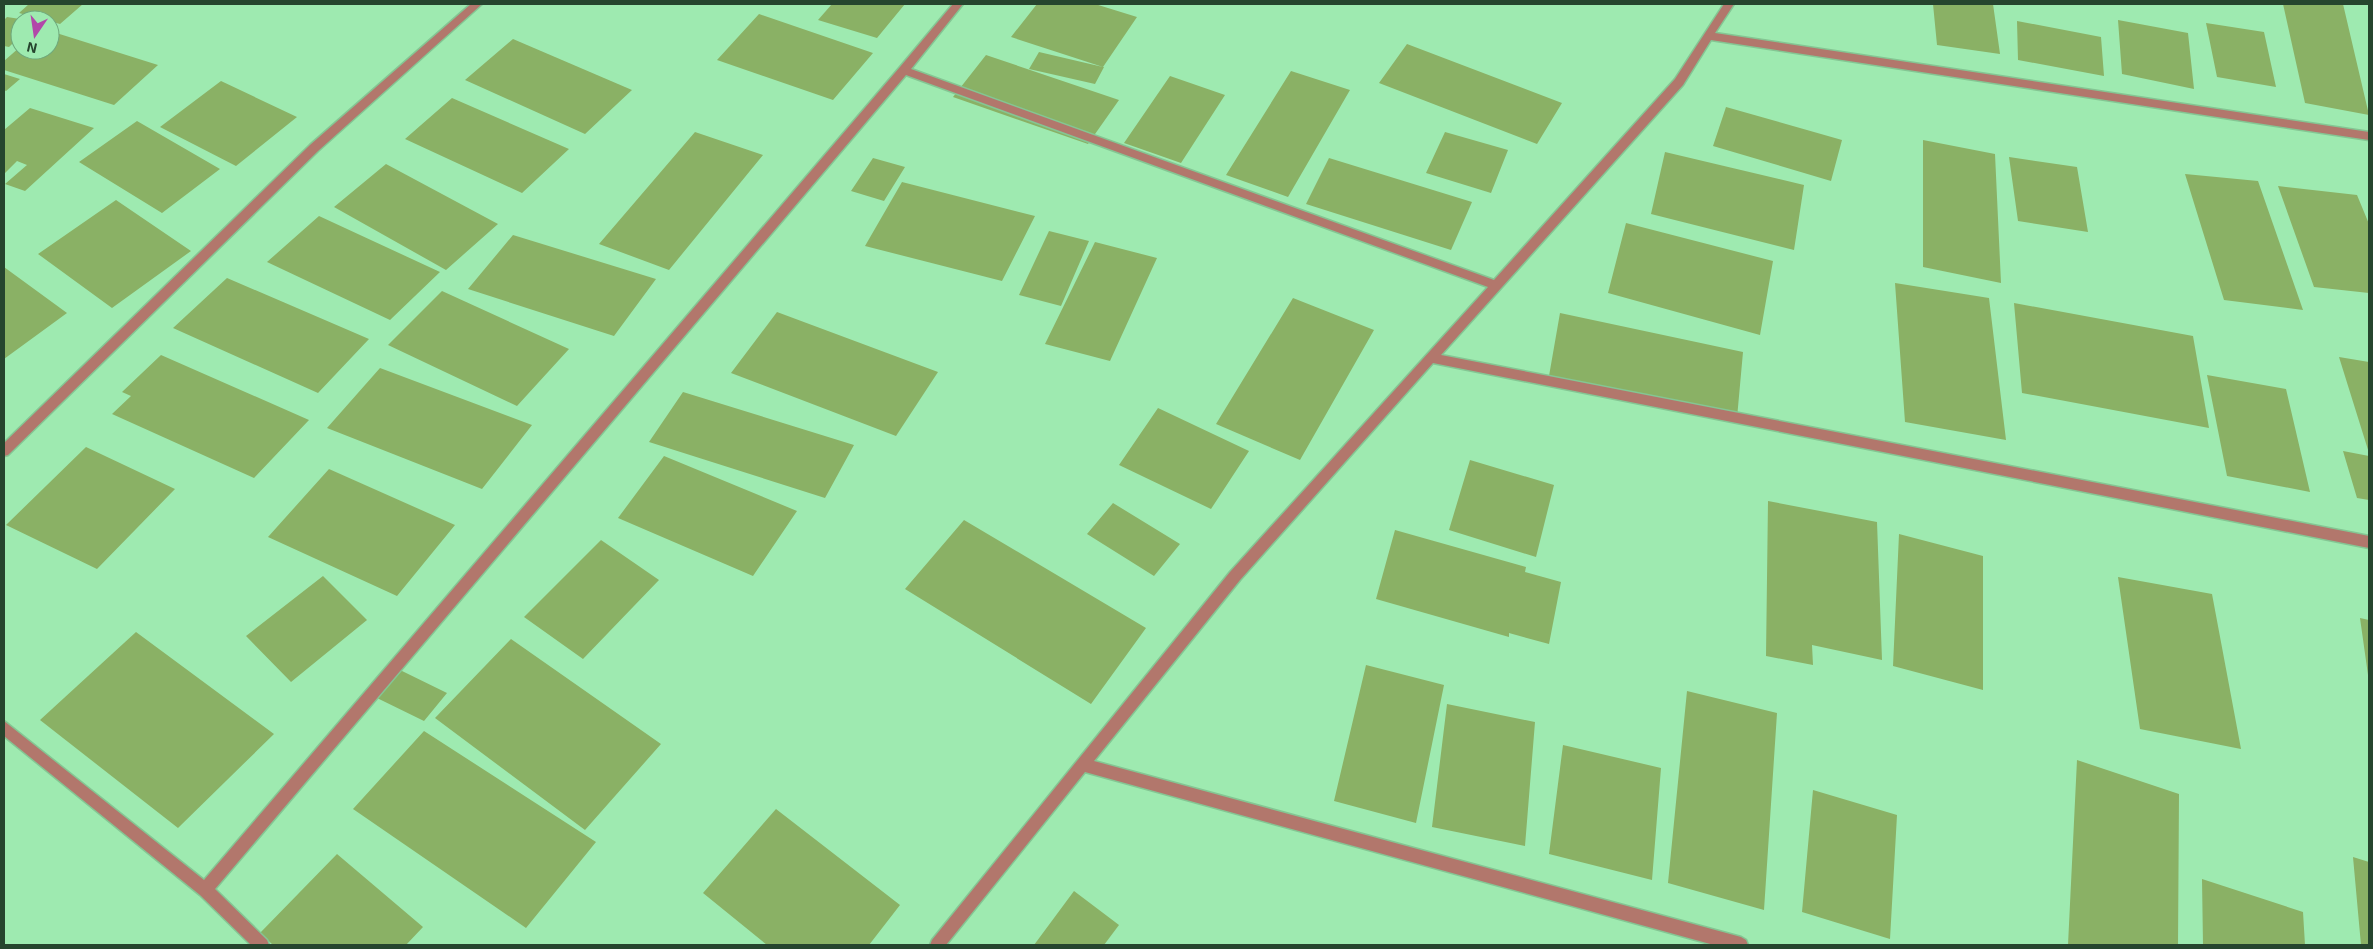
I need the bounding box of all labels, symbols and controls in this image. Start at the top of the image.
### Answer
north arrow [10,10,60,60]
text: N [25,39,39,58]

